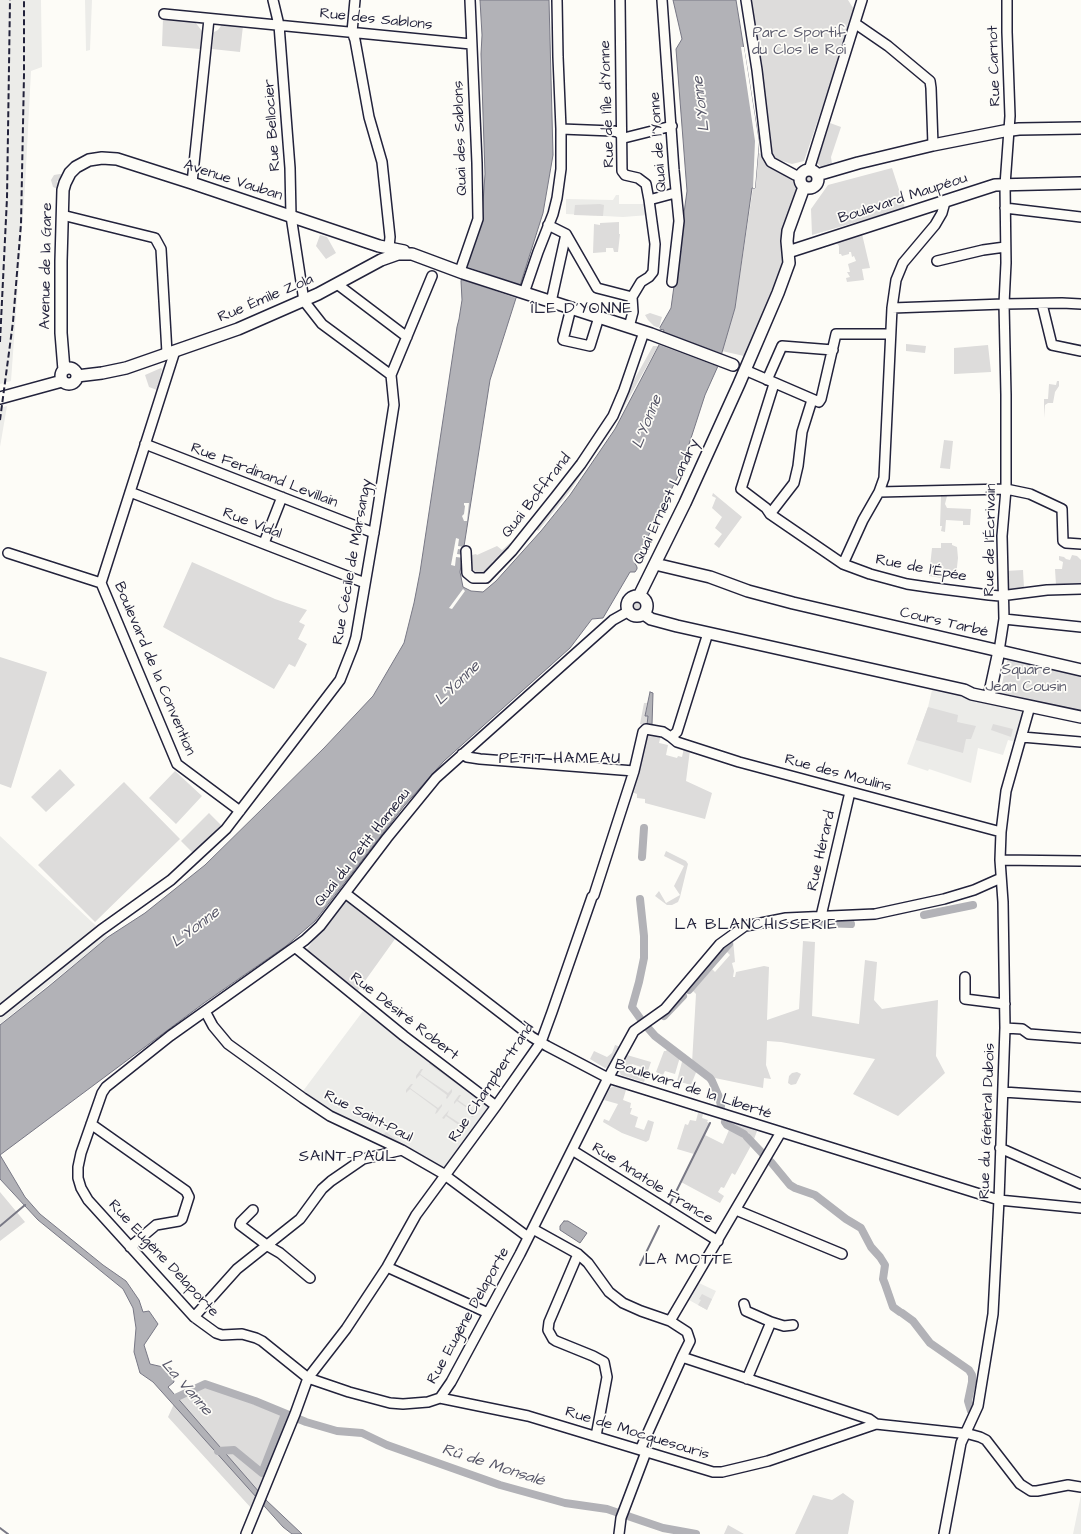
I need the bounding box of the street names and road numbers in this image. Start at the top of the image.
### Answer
street label: Rue des Sablons [319,5,433,35]
street label: Rue Carnot [985,25,1005,107]
street label: Rue de l'Île d'Yonne [597,40,619,168]
street label: Rue Bellocier [261,78,285,172]
street label: Quai des Sablons [450,80,472,196]
street label: Quai de l'Yonne [647,91,671,193]
street label: Avenue Vauban [181,157,285,205]
street label: Boulevard Maupéou [836,170,970,228]
street label: Avenue de la Gare [37,202,57,330]
street label: Rue Émile Zola [216,271,316,327]
street label: Quai Ernest Landry [630,436,704,568]
street label: Rue Ferdinand Levillain [188,440,340,512]
street label: Quai Boffrand [498,450,576,542]
street label: Rue Cécile de Marsangy [330,478,376,646]
street label: Rue de l'Écrivain [981,483,1001,597]
street label: Rue Vidal [220,505,284,543]
street label: Rue de l'Épée [874,551,968,587]
street label: Boulevard de la Convention [109,580,199,758]
street label: Cours Tarbé [898,604,990,642]
street label: Rue des Moulins [783,751,893,797]
street label: Quai du Petit Hameau [311,785,415,911]
street label: Rue Hérard [804,809,840,893]
street label: Rue Désiré Robert [346,969,462,1065]
street label: Rue Champbertrand [445,1020,539,1146]
street label: Rue du Général Dubois [976,1043,1000,1199]
street label: Boulevard de la Liberté [612,1056,774,1124]
street label: Rue Saint-Paul [321,1087,415,1147]
street label: Rue Anatole France [588,1139,716,1229]
street label: Rue Eugène Delaporte [104,1197,222,1321]
street label: Rue Eugène Delaporte [424,1245,514,1387]
street label: Rue de Mocquesouris [563,1404,711,1464]

